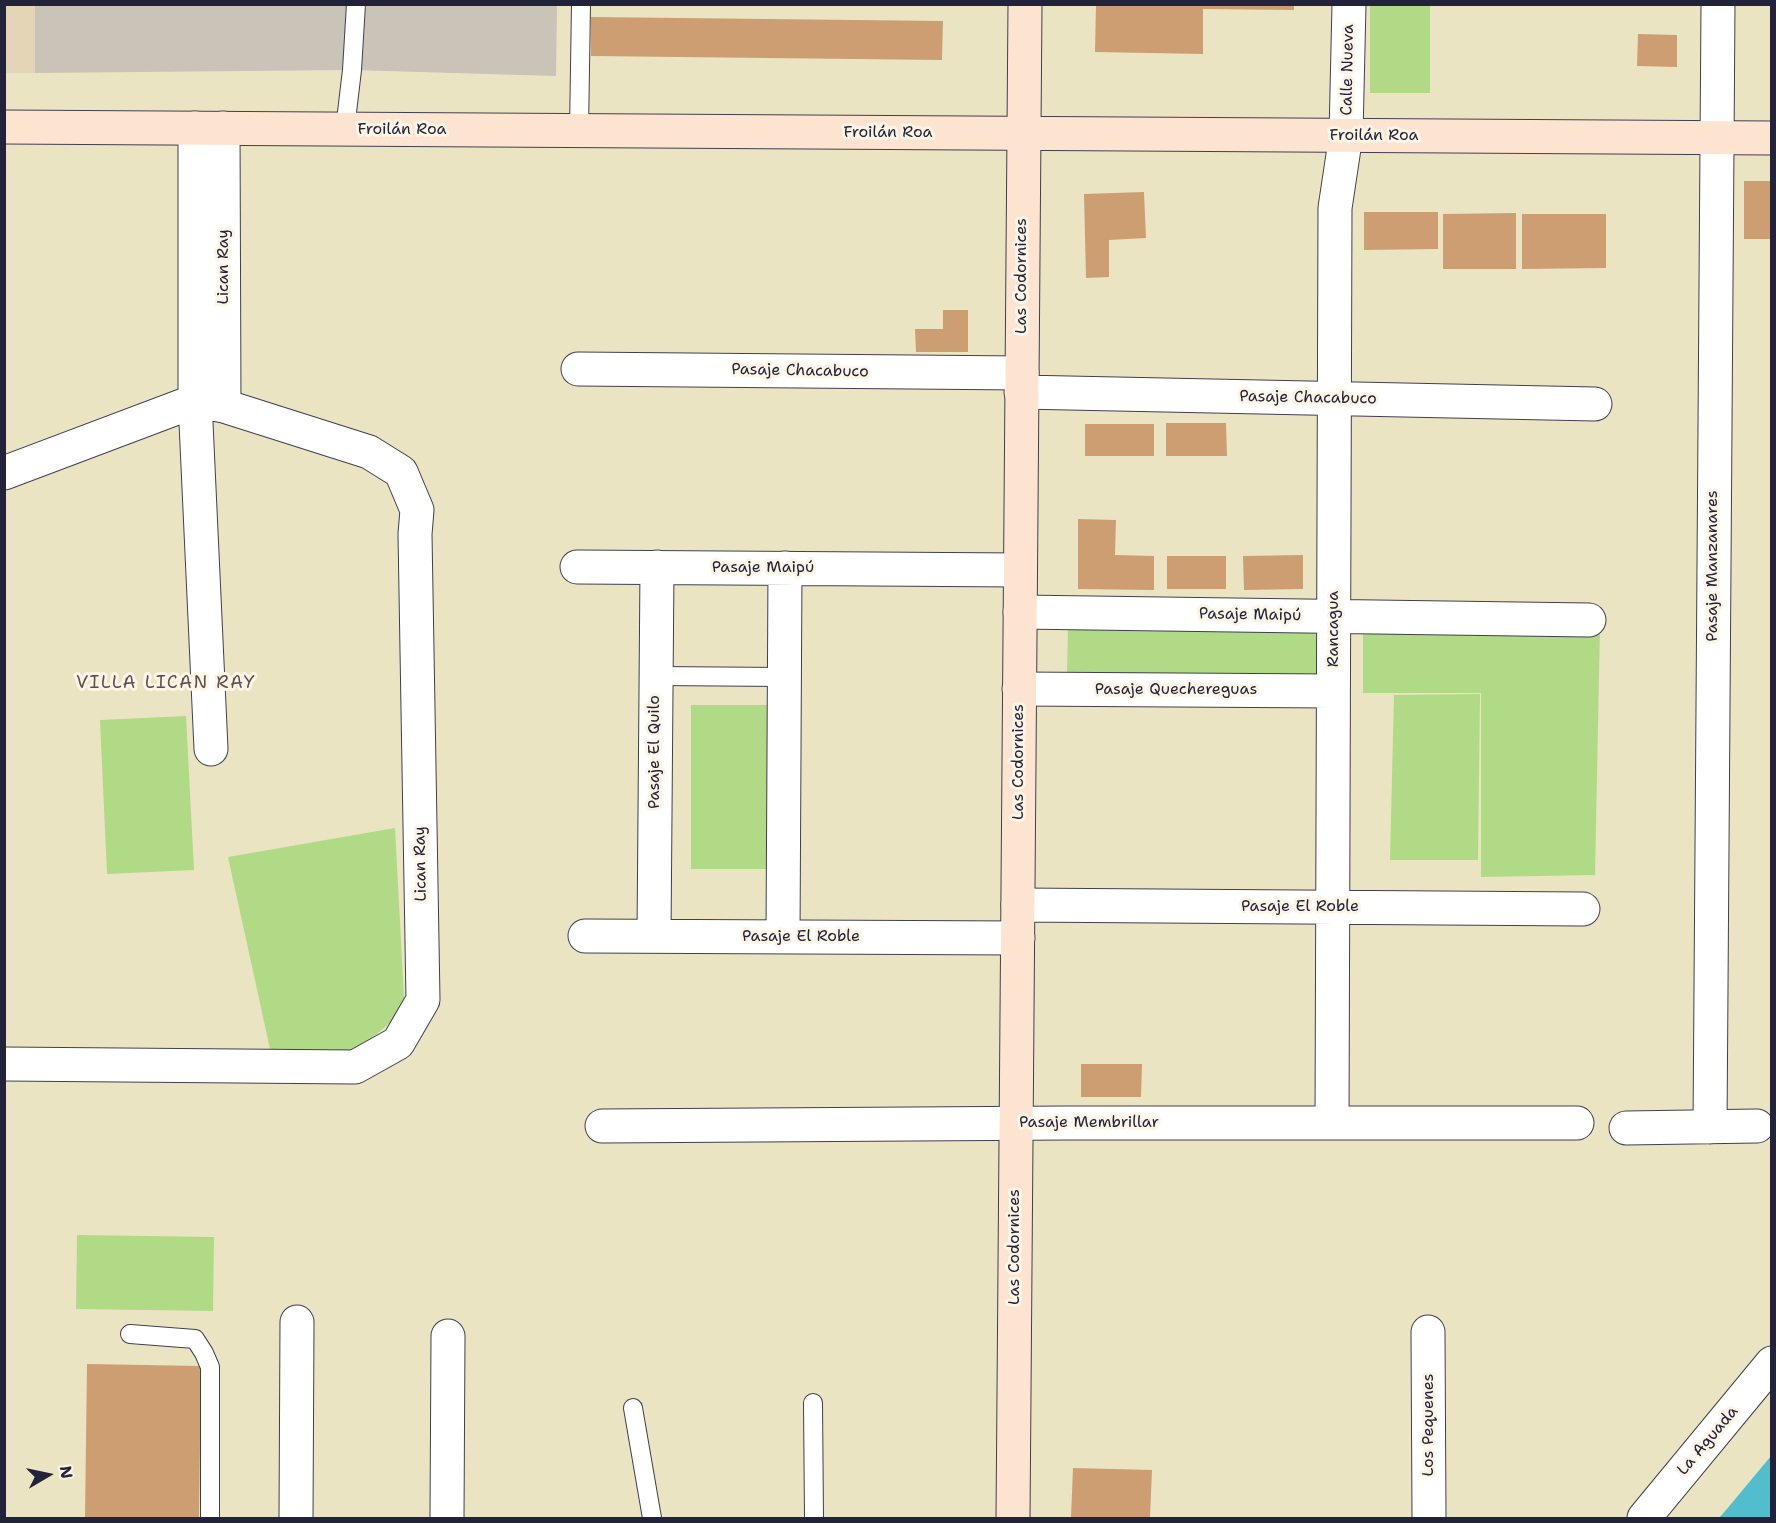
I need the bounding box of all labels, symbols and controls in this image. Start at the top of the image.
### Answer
street label: Calle Nueva [1338,24,1358,116]
street label: Froilán Roa [357,120,447,140]
street label: Froilán Roa [843,123,933,143]
street label: Froilán Roa [1329,126,1419,146]
street label: Las Codornices [1012,218,1032,334]
street label: Lican Ray [214,229,234,305]
street label: Pasaje Chacabuco [731,360,869,382]
street label: Pasaje Chacabuco [1239,387,1377,409]
street label: Pasaje Manzanares [1703,490,1723,642]
street label: Pasaje Maipú [712,558,814,578]
street label: Rancagua [1324,591,1344,667]
street label: Pasaje Maipú [1199,605,1301,625]
district label: VILLA LICAN RAY [76,672,256,694]
street label: Pasaje Quechereguas [1095,680,1257,700]
street label: Pasaje El Quilo [645,695,665,809]
street label: Las Codornices [1009,704,1029,820]
street label: Lican Ray [411,826,431,902]
street label: Pasaje El Roble [1241,897,1359,917]
street label: Pasaje El Roble [742,927,860,947]
street label: Pasaje Membrillar [1019,1113,1159,1133]
street label: Las Codornices [1005,1189,1025,1305]
street label: Los Pequenes [1419,1374,1439,1476]
street label: La Aguada [1674,1403,1742,1479]
north arrow [18,1445,78,1505]
text: N [55,1464,78,1480]

